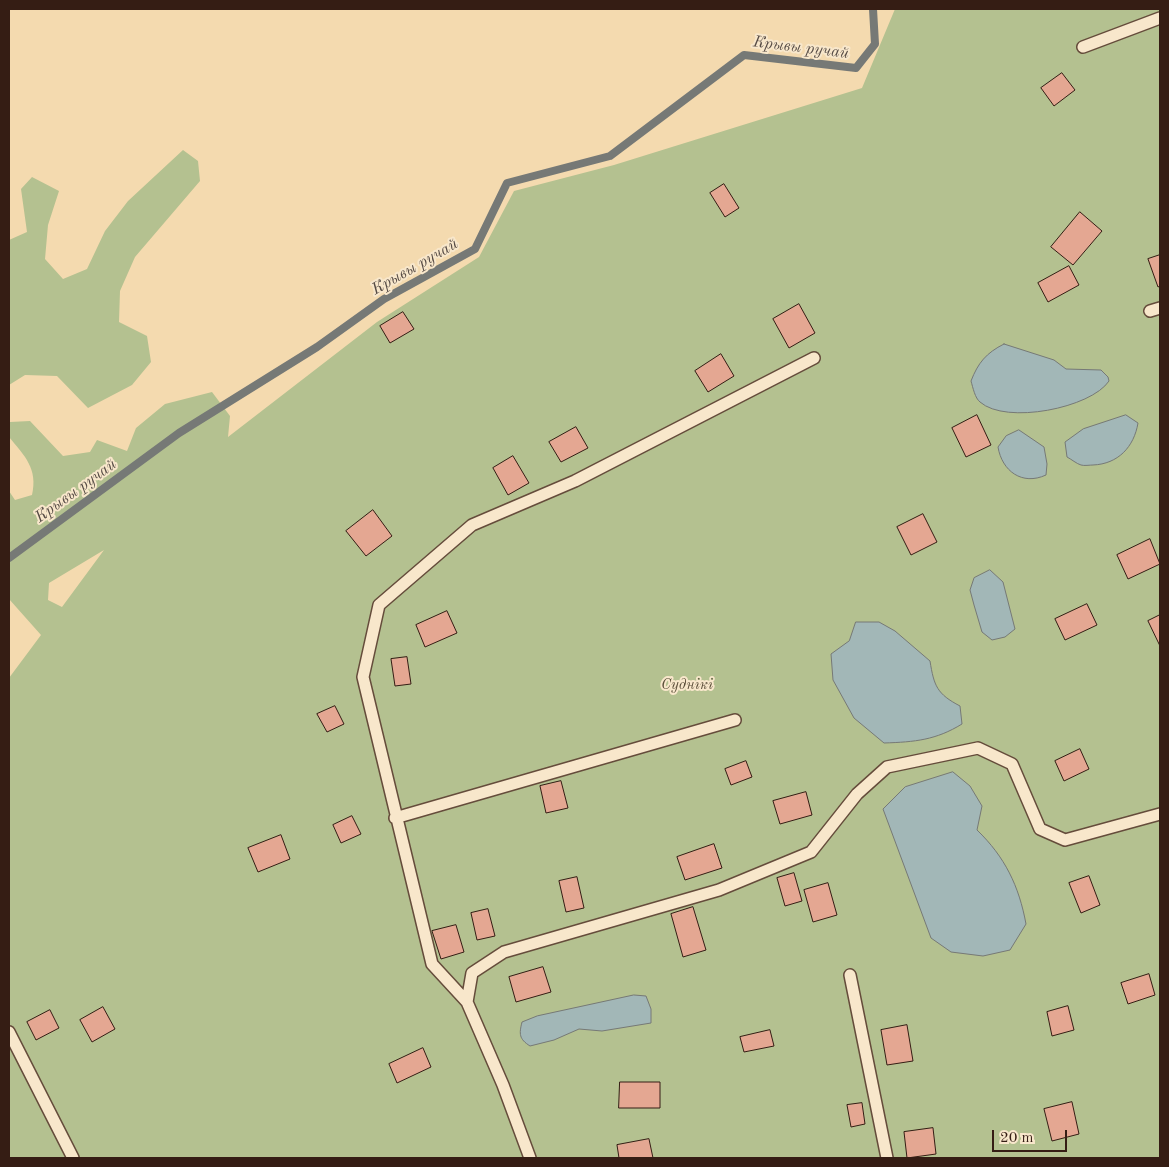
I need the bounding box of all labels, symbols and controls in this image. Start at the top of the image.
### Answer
water label: Крывы ручай [752,33,850,63]
water label: Крывы ручай [368,235,462,299]
water label: Крывы ручай [31,455,121,527]
park label: Суднікі [661,676,713,694]
scale bar [994,1120,1069,1152]
text: 20 m [1000,1131,1034,1146]

